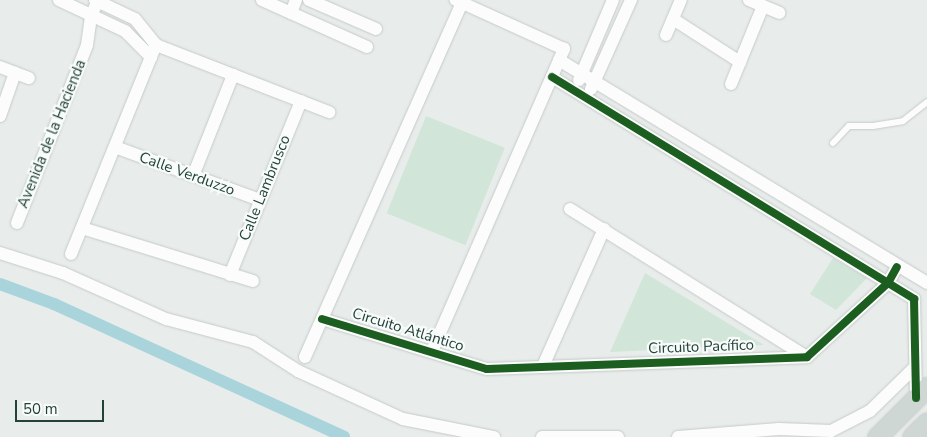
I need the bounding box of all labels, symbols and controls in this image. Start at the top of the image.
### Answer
street label: Avenida de la Hacienda [14,57,90,211]
street label: Calle Lambrusco [236,133,294,243]
street label: Calle Verduzzo [137,148,237,200]
street label: Circuito Atlántico [350,304,466,356]
street label: Circuito Pacífico [648,336,754,358]
scale bar [18,390,106,422]
text: 50 m [23,399,58,419]

